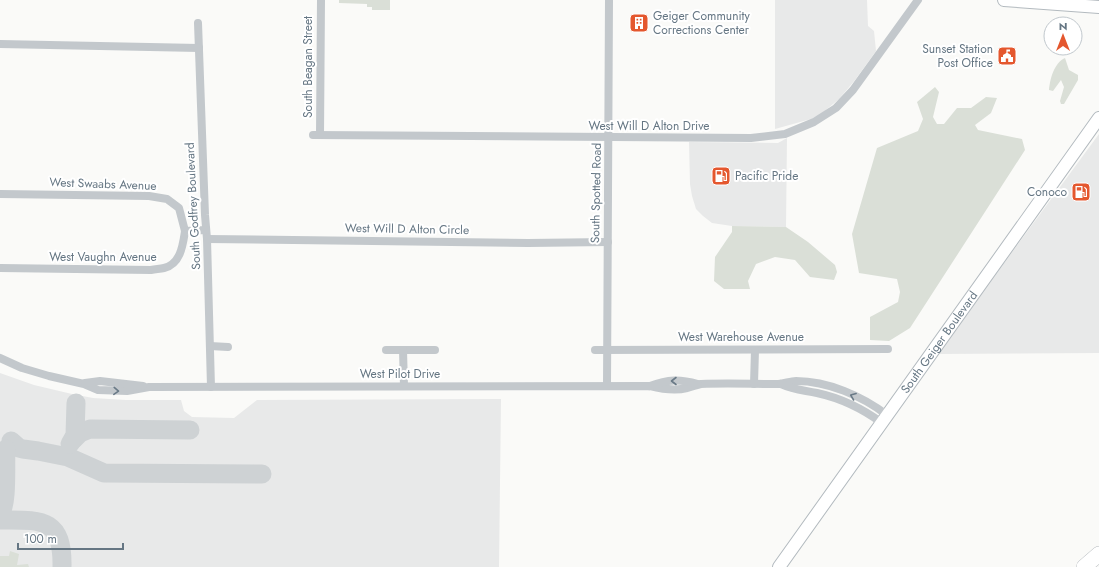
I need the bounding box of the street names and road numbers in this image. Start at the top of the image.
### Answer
street label: South Beagan Street [299,16,317,118]
street label: West Will D Alton Drive [589,117,710,135]
street label: South Godfrey Boulevard [181,142,205,270]
street label: South Spotted Road [586,143,606,243]
street label: West Swaabs Avenue [49,173,157,195]
street label: West Will D Alton Circle [345,219,469,239]
street label: West Vaughn Avenue [49,248,157,266]
street label: South Geiger Boulevard [896,287,982,397]
street label: West Warehouse Avenue [678,328,804,346]
street label: West Pilot Drive [360,365,440,383]

